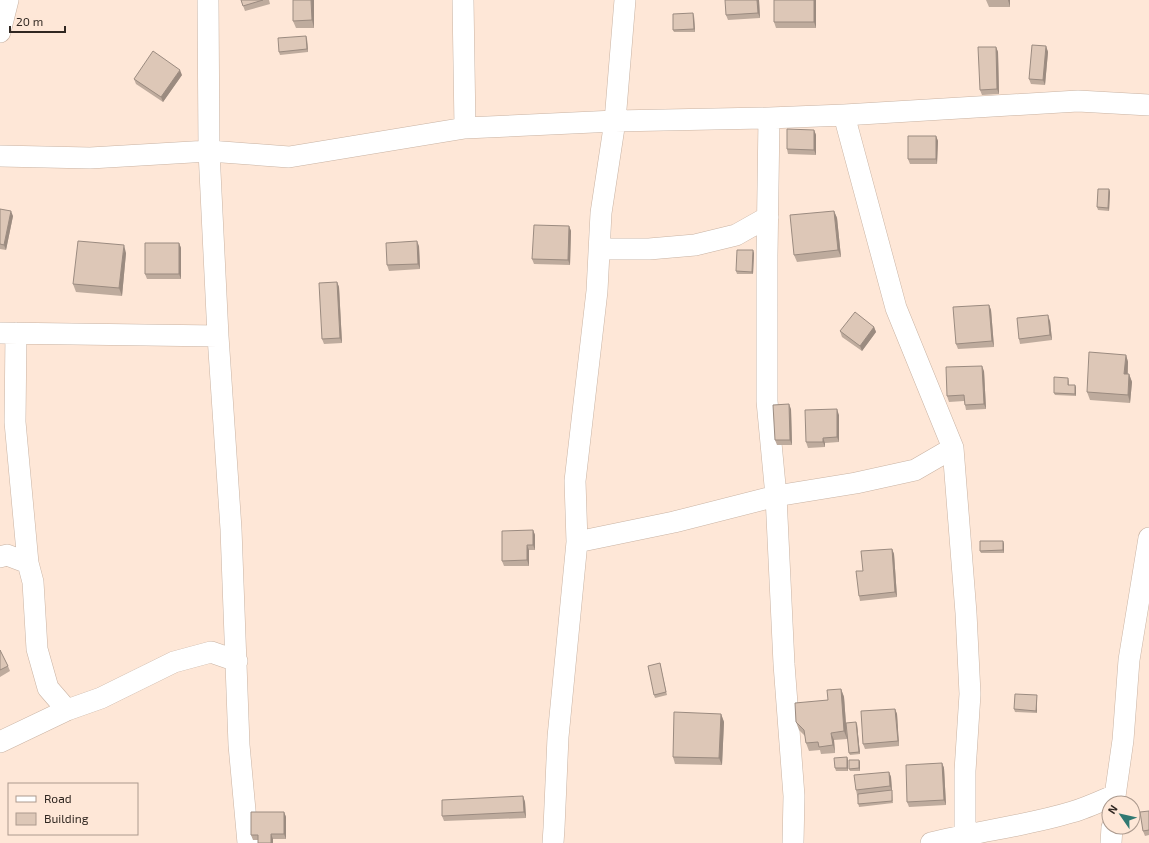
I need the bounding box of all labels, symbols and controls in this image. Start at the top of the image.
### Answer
scale bar [10,8,65,34]
text: 20 m [16,14,43,28]
legend [8,783,138,835]
text: Road [44,791,72,805]
north arrow [1101,795,1141,835]
text: N [1105,802,1120,816]
text: Building [44,811,89,825]

